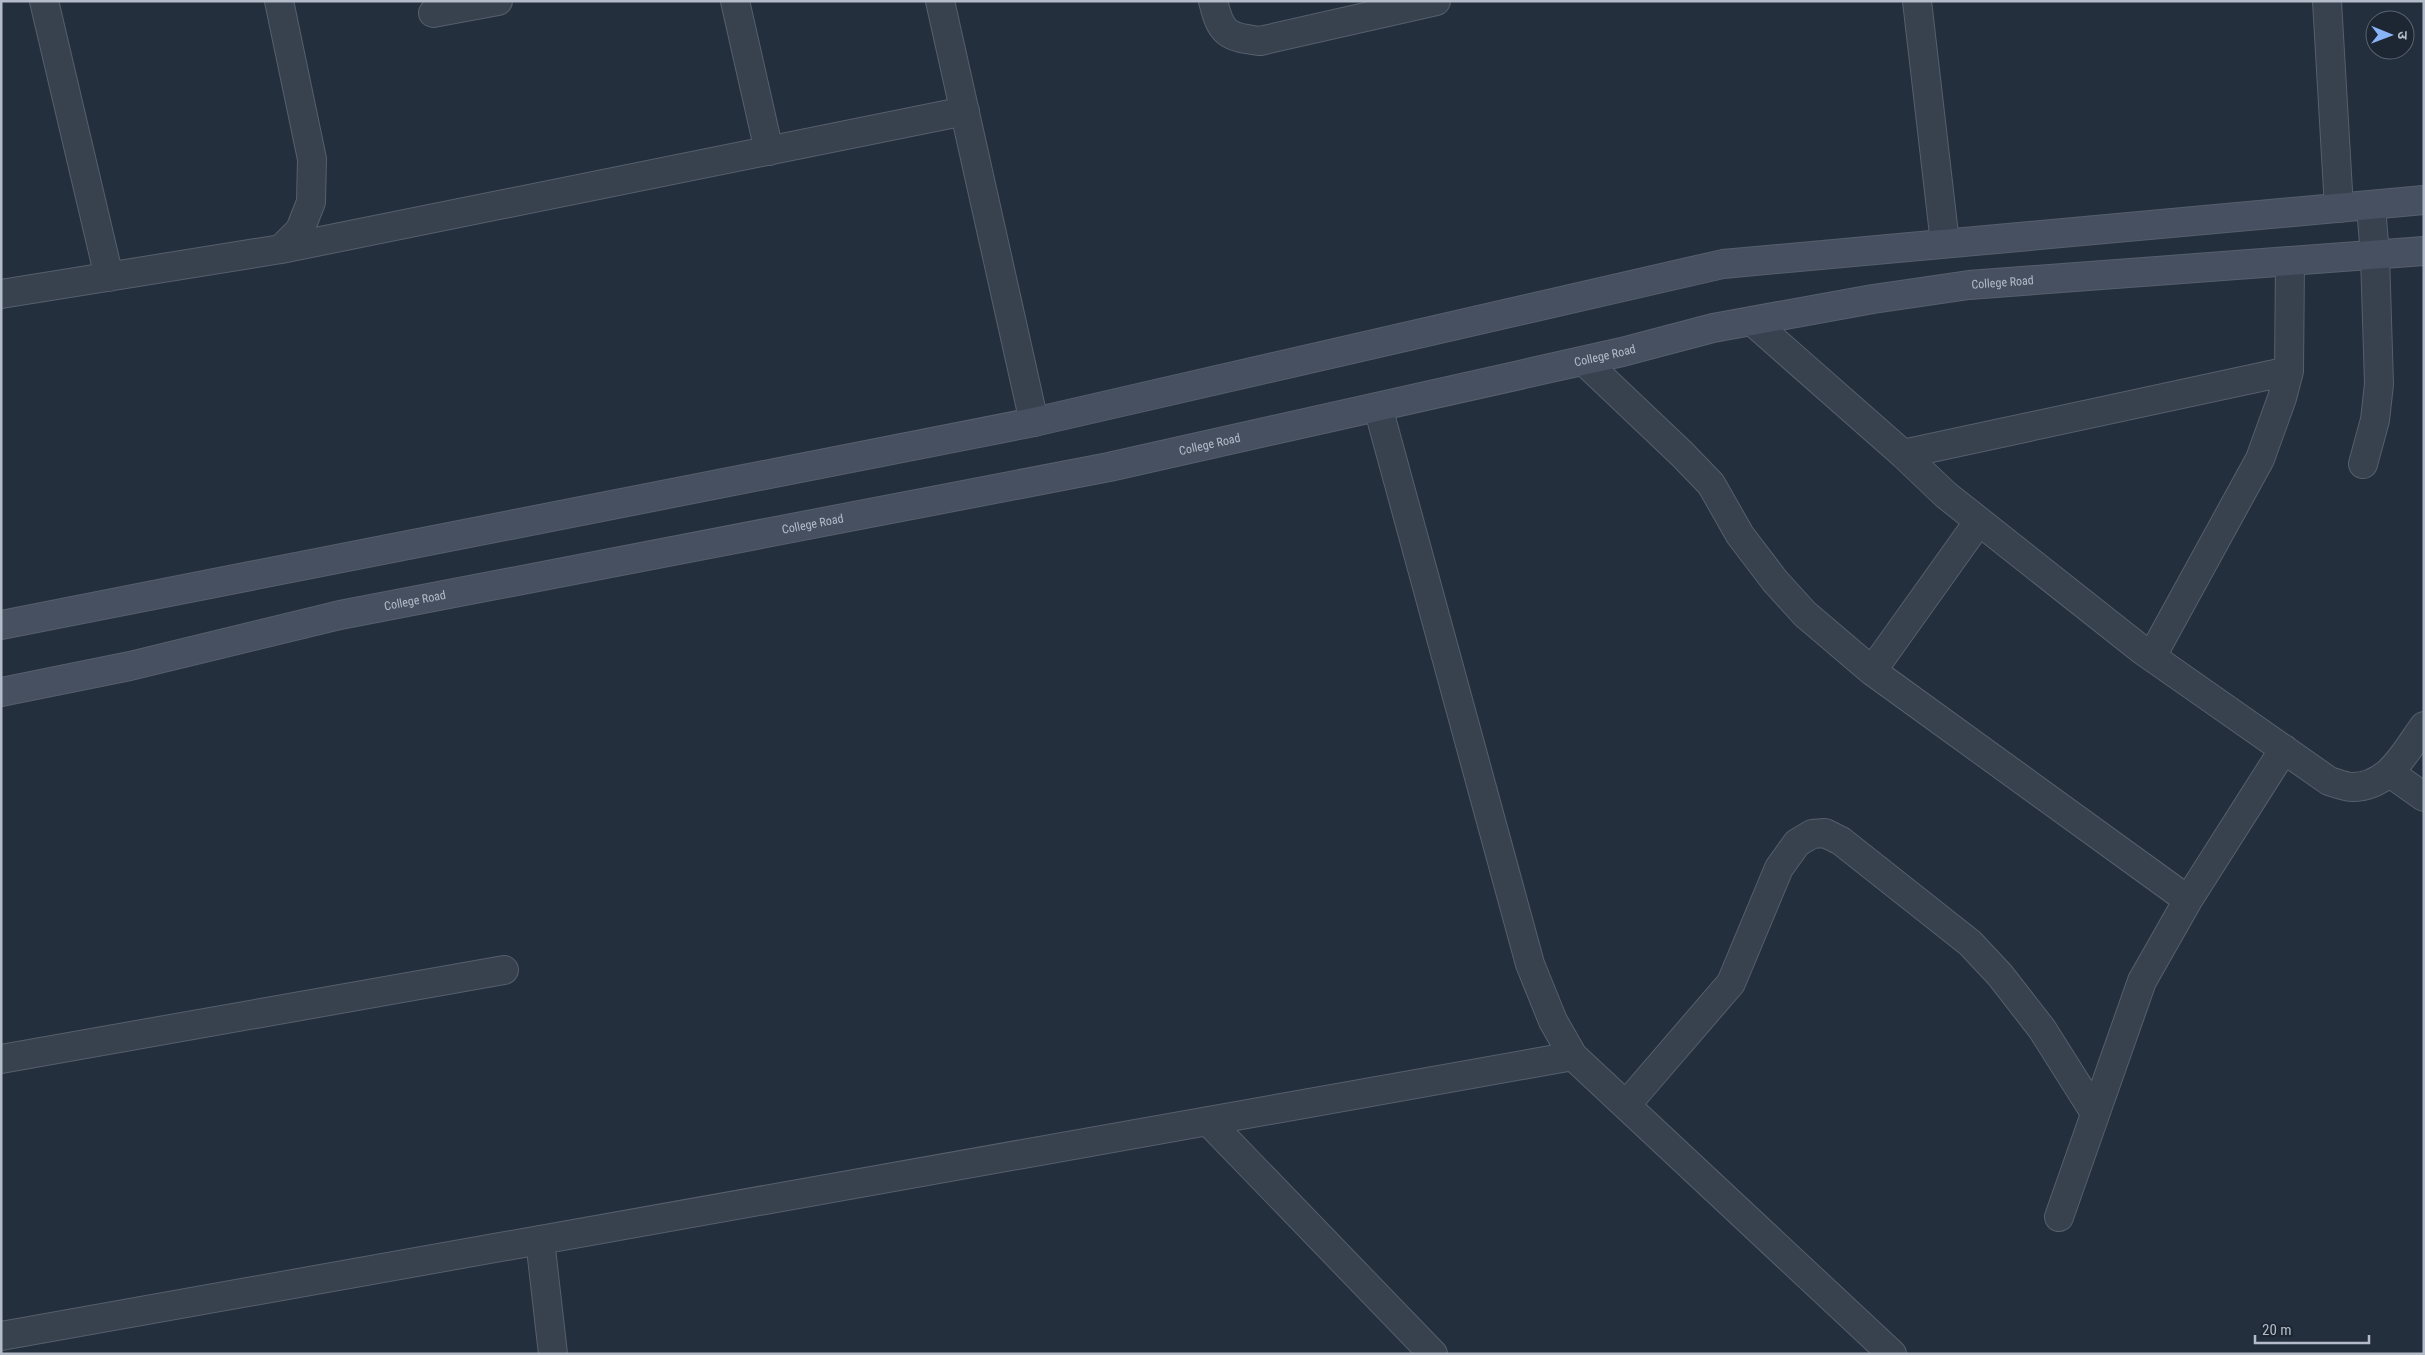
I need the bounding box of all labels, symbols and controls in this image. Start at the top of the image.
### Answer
north arrow [2365,10,2415,60]
text: उ [2395,31,2411,40]
street label: College Road [1971,273,2034,292]
street label: College Road [1573,342,1637,369]
street label: College Road [1178,431,1242,458]
street label: College Road [781,511,845,537]
street label: College Road [383,588,447,613]
scale bar [2255,1312,2369,1344]
text: 20 m [2262,1321,2292,1339]

